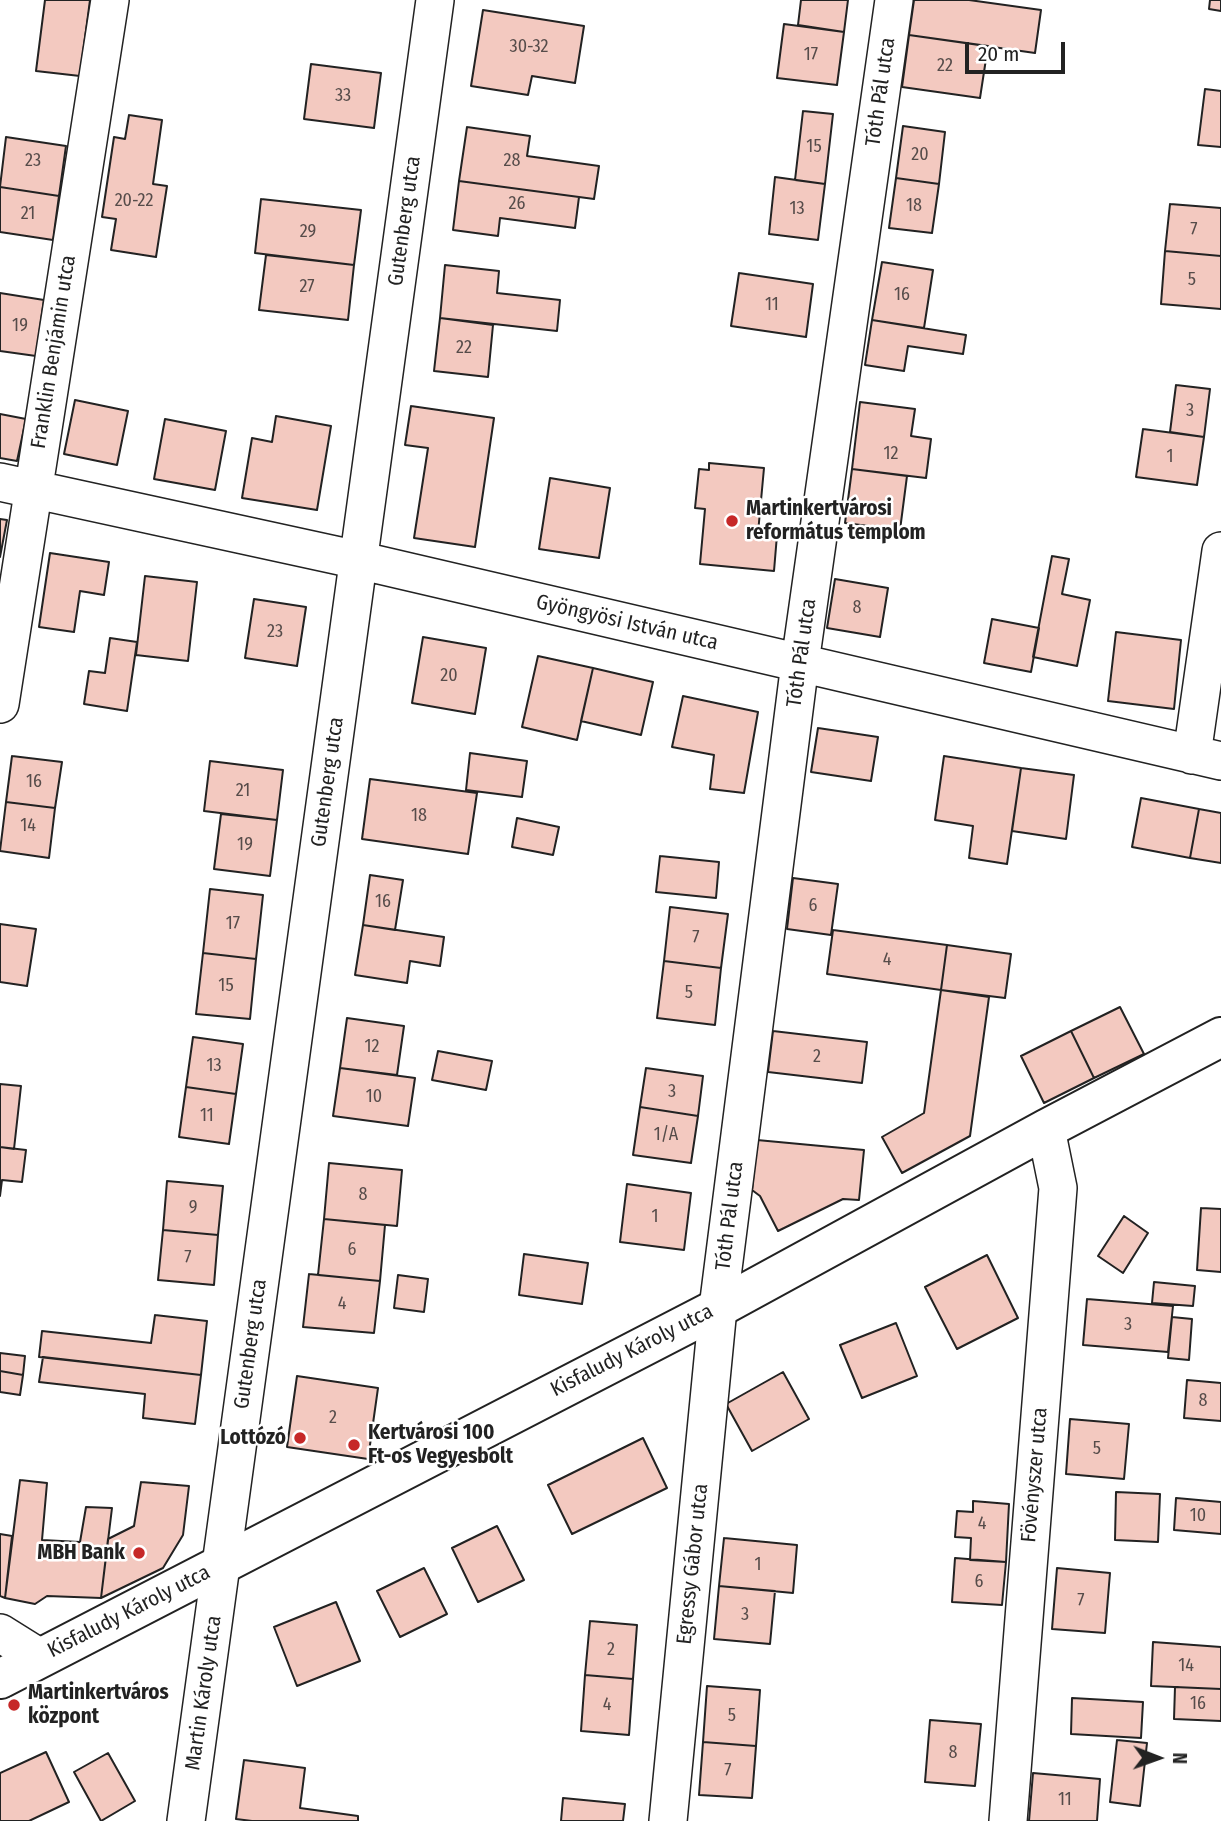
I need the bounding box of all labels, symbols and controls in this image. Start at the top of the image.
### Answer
scale bar [969,28,1069,72]
house number: 30-32 [510,36,548,58]
street label: Tóth Pál utca [861,36,901,148]
text: 20 m [978,41,1019,67]
house number: 17 [804,44,818,66]
house number: 22 [937,55,953,77]
house number: 33 [335,85,351,107]
house number: 15 [806,136,822,158]
house number: 20 [911,144,929,166]
house number: 23 [25,150,41,172]
house number: 28 [504,150,520,172]
street label: Gutenberg utca [383,154,427,288]
house number: 20-22 [115,190,153,212]
house number: 26 [509,193,525,215]
house number: 18 [906,195,922,217]
house number: 13 [789,198,805,220]
house number: 21 [21,203,35,225]
house number: 7 [1190,219,1198,241]
house number: 29 [300,221,316,243]
street label: Franklin Benjámin utca [26,253,82,451]
house number: 5 [1188,269,1196,291]
house number: 27 [299,276,315,298]
house number: 16 [894,284,910,306]
house number: 11 [765,294,779,316]
house number: 19 [12,315,28,337]
house number: 22 [456,337,472,359]
house number: 3 [1186,400,1194,422]
house number: 12 [884,443,898,465]
house number: 1 [1166,446,1174,468]
place label: Martinkertvárosi református templom [746,496,926,546]
marker: Martinkertvárosi református templom [724,513,740,529]
street label: Gyöngyösi István utca [534,590,720,656]
street label: Tóth Pál utca [782,597,822,709]
house number: 8 [853,597,861,619]
house number: 23 [267,621,283,643]
house number: 20 [440,665,458,687]
street label: Gutenberg utca [306,715,350,849]
house number: 16 [26,771,42,793]
house number: 21 [236,780,250,802]
house number: 18 [411,805,427,827]
house number: 14 [20,815,36,837]
house number: 19 [237,834,253,856]
house number: 16 [375,891,391,913]
house number: 6 [809,895,817,917]
house number: 17 [226,913,240,935]
house number: 7 [692,927,700,949]
house number: 4 [883,949,891,971]
house number: 15 [218,975,234,997]
house number: 5 [685,982,693,1004]
house number: 12 [365,1036,379,1058]
house number: 2 [813,1046,821,1068]
house number: 13 [206,1055,222,1077]
house number: 3 [668,1081,676,1103]
house number: 10 [366,1086,382,1108]
house number: 11 [200,1105,214,1127]
house number: 1/A [654,1124,678,1146]
street label: Tóth Pál utca [711,1160,749,1272]
house number: 8 [359,1184,367,1206]
house number: 9 [189,1197,197,1219]
house number: 1 [651,1206,659,1228]
house number: 6 [348,1239,356,1261]
house number: 7 [184,1247,192,1269]
street label: Gutenberg utca [229,1277,273,1411]
house number: 4 [338,1293,346,1315]
street label: Kisfaludy Károly utca [547,1299,717,1403]
house number: 3 [1124,1314,1132,1336]
house number: 8 [1199,1390,1207,1412]
street label: Fövényszer utca [1017,1406,1053,1544]
house number: 2 [329,1407,337,1429]
place label: Kertvárosi 100 Ft-os Vegyesbolt [368,1420,513,1470]
place label: Lottózó [220,1425,286,1451]
marker: Lottózó [292,1430,308,1446]
marker: Kertvárosi 100 Ft-os Vegyesbolt [346,1437,362,1453]
house number: 5 [1093,1438,1101,1460]
street label: Egressy Gábor utca [672,1482,714,1646]
house number: 10 [1190,1505,1206,1527]
house number: 4 [978,1513,986,1535]
place label: MBH Bank [37,1540,125,1566]
marker: MBH Bank [131,1545,147,1561]
house number: 1 [754,1554,762,1576]
street label: Kisfaludy Károly utca [44,1560,214,1664]
house number: 6 [975,1571,983,1593]
house number: 7 [1077,1590,1085,1612]
house number: 3 [741,1604,749,1626]
street label: Martin Károly utca [181,1614,227,1772]
house number: 2 [607,1639,615,1661]
house number: 14 [1178,1655,1194,1677]
place label: Martinkertváros központ [28,1680,169,1730]
house number: 16 [1190,1693,1206,1715]
house number: 4 [603,1694,611,1716]
marker: Martinkertváros központ [6,1697,22,1713]
house number: 5 [728,1705,736,1727]
north arrow [1123,1723,1193,1793]
house number: 8 [949,1742,957,1764]
text: N [1168,1752,1191,1764]
house number: 7 [724,1760,732,1782]
house number: 11 [1058,1789,1072,1811]

